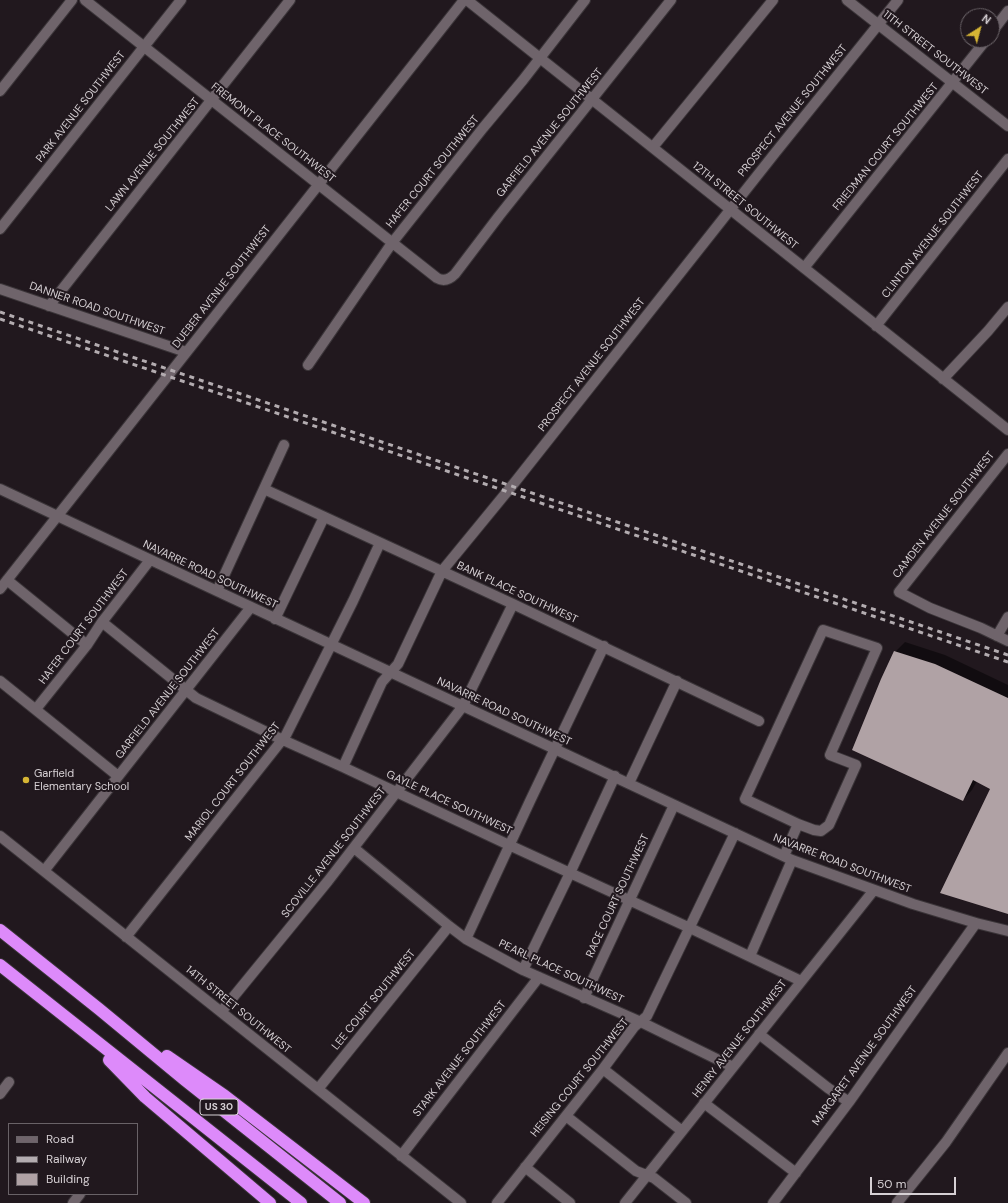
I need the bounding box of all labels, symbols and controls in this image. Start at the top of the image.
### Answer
street label: 11TH STREET SOUTHWEST [880,8,990,98]
north arrow [960,8,1000,48]
text: N [979,11,994,27]
street label: PROSPECT AVENUE SOUTHWEST [736,42,850,180]
street label: PARK AVENUE SOUTHWEST [34,49,128,165]
street label: GARFIELD AVENUE SOUTHWEST [494,66,606,200]
street label: FREMONT PLACE SOUTHWEST [208,80,338,186]
street label: FRIEDMAN COURT SOUTHWEST [830,81,942,213]
street label: LAWN AVENUE SOUTHWEST [103,96,203,214]
street label: HAFER COURT SOUTHWEST [384,113,482,231]
street label: 12TH STREET SOUTHWEST [690,159,800,253]
street label: CLINTON AVENUE SOUTHWEST [879,169,987,301]
street label: DUEBER AVENUE SOUTHWEST [170,223,274,351]
street label: DANNER ROAD SOUTHWEST [27,280,167,338]
street label: PROSPECT AVENUE SOUTHWEST [536,296,648,434]
street label: CAMDEN AVENUE SOUTHWEST [890,449,998,581]
street label: NAVARRE ROAD SOUTHWEST [141,538,279,612]
street label: BANK PLACE SOUTHWEST [454,559,580,627]
street label: HAFER COURT SOUTHWEST [36,567,132,687]
street label: GARFIELD AVENUE SOUTHWEST [113,626,223,762]
street label: NAVARRE ROAD SOUTHWEST [435,675,573,749]
street label: MARIOL COURT SOUTHWEST [183,720,283,844]
place label: Garfield Elementary School [34,767,129,793]
street label: GAYLE PLACE SOUTHWEST [384,768,514,838]
marker: Garfield Elementary School [21,775,31,785]
street label: SCOVILLE AVENUE SOUTHWEST [279,785,389,921]
street label: RACE COURT SOUTHWEST [584,832,652,960]
street label: NAVARRE ROAD SOUTHWEST [771,832,913,896]
street label: PEARL PLACE SOUTHWEST [496,937,626,1007]
street label: LEE COURT SOUTHWEST [329,947,419,1053]
street label: 14TH STREET SOUTHWEST [183,963,293,1057]
street label: HENRY AVENUE SOUTHWEST [690,978,790,1100]
street label: MARGARET AVENUE SOUTHWEST [810,984,920,1128]
street label: STARK AVENUE SOUTHWEST [411,998,509,1120]
street label: HEISING COURT SOUTHWEST [528,1016,632,1140]
road number: US 30 [200,1099,238,1115]
legend [8,1123,138,1195]
text: Road [46,1131,74,1147]
text: Railway [46,1151,87,1167]
scale bar [872,1169,958,1195]
text: Building [46,1171,90,1187]
text: 50 m [877,1176,906,1192]

